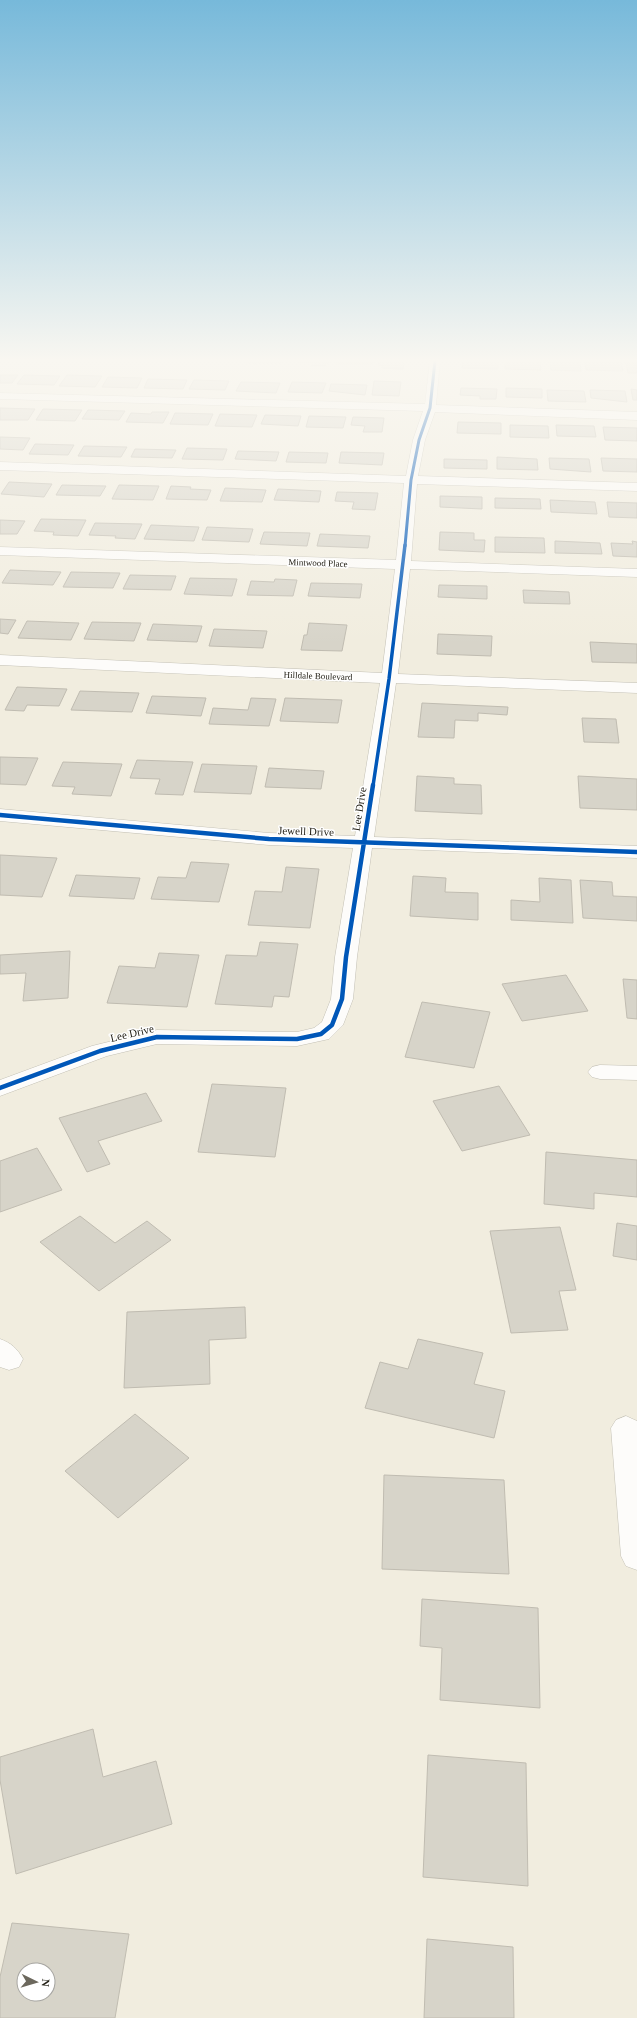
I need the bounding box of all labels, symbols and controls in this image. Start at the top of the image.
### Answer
street label: Mintwood Place [288,557,348,569]
street label: Hilldale Boulevard [283,670,353,682]
street label: Lee Drive [350,786,368,832]
street label: Jewell Drive [278,824,334,838]
street label: Lee Drive [109,1022,155,1044]
north arrow [16,1962,56,2002]
text: N [40,1978,52,1987]

